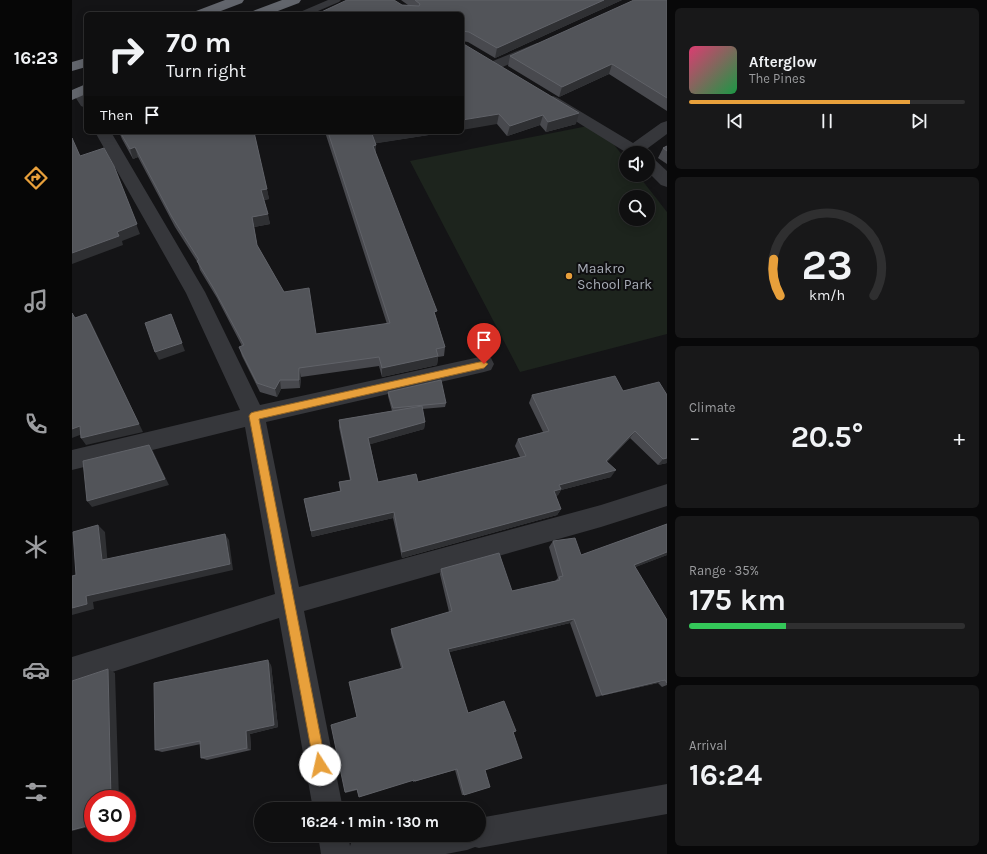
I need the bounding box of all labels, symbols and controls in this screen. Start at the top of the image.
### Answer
text: 70 m [166,26,231,59]
icon: right [100,28,152,80]
text: 16:23 [14,47,58,69]
text: Afterglow [749,53,817,71]
text: Turn right [166,60,246,82]
text: The Pines [749,71,806,86]
icon: arrive [141,104,163,126]
text: Then [100,106,133,124]
icon: previous [724,110,746,132]
icon: pause [816,110,838,132]
icon: next [908,110,930,132]
map controls [619,146,655,226]
button: sound [619,146,655,182]
icon: directions [22,164,50,192]
button: search [619,190,655,226]
text: 23 [801,241,853,289]
place label: Maakro School Park [577,260,652,293]
marker: Maakro School Park [564,271,574,281]
text: km/h [809,286,845,303]
icon: music [22,287,50,315]
pin [467,323,501,364]
icon: arrive [473,329,495,351]
text: Climate [689,400,735,415]
icon: phone [22,410,50,438]
text: 20.5° [791,419,863,455]
text: − [689,425,701,451]
text: + [953,425,965,451]
icon: climate [22,533,50,561]
text: Range · 35% [689,563,759,578]
text: 175 km [689,582,786,618]
icon: car [22,656,50,684]
text: Arrival [689,738,727,753]
position arrow [299,744,341,786]
text: 16:24 [689,757,762,793]
icon: filters [22,778,50,806]
speed limit sign: 30 [84,790,136,842]
text: 16:24 · 1 min · 130 m [301,813,439,831]

